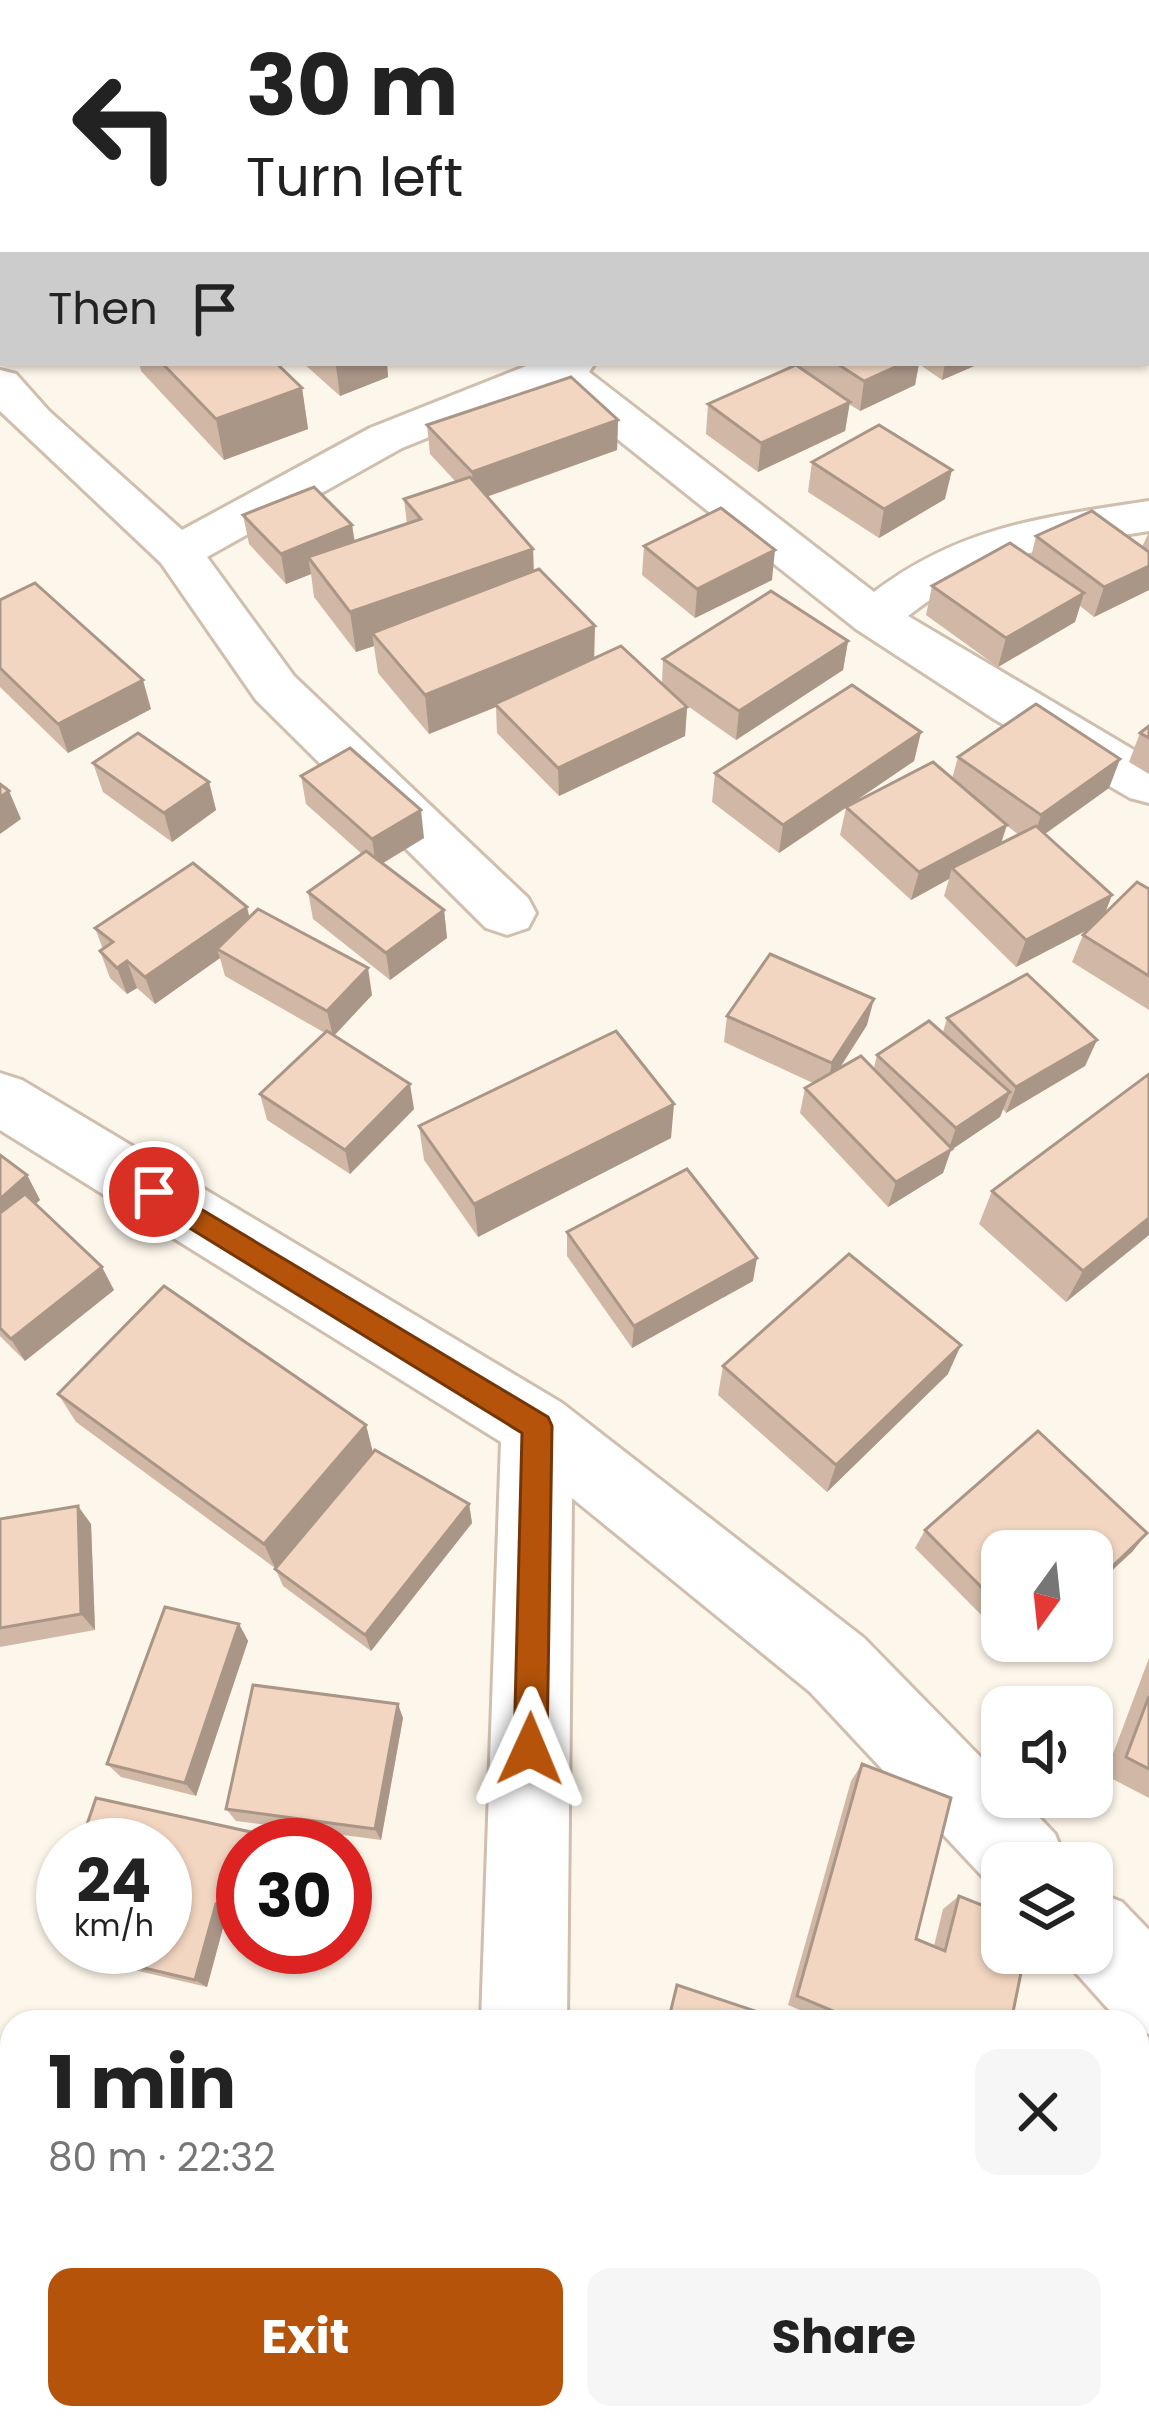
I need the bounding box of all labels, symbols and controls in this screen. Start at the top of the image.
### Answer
text: 30 m [246,27,458,144]
icon: left [48,48,204,204]
text: Turn left [246,139,463,215]
icon: arrive [182,276,248,342]
text: Then [48,277,158,340]
pin [103,1141,205,1243]
icon: arrive [121,1159,187,1225]
north arrow [981,1530,1113,1662]
map controls [981,1530,1113,1974]
position arrow [467,1686,593,1812]
button: sound [981,1686,1113,1818]
speed limit sign: 30 [216,1818,372,1974]
text: 24 [77,1839,151,1923]
button: layers [981,1842,1113,1974]
text: km/h [74,1904,154,1947]
text: 1 min [48,2032,236,2133]
button: close [975,2049,1101,2175]
text: 80 m · 22:32 [48,2130,275,2185]
button: Exit [48,2268,563,2406]
button: Share [587,2268,1101,2406]

